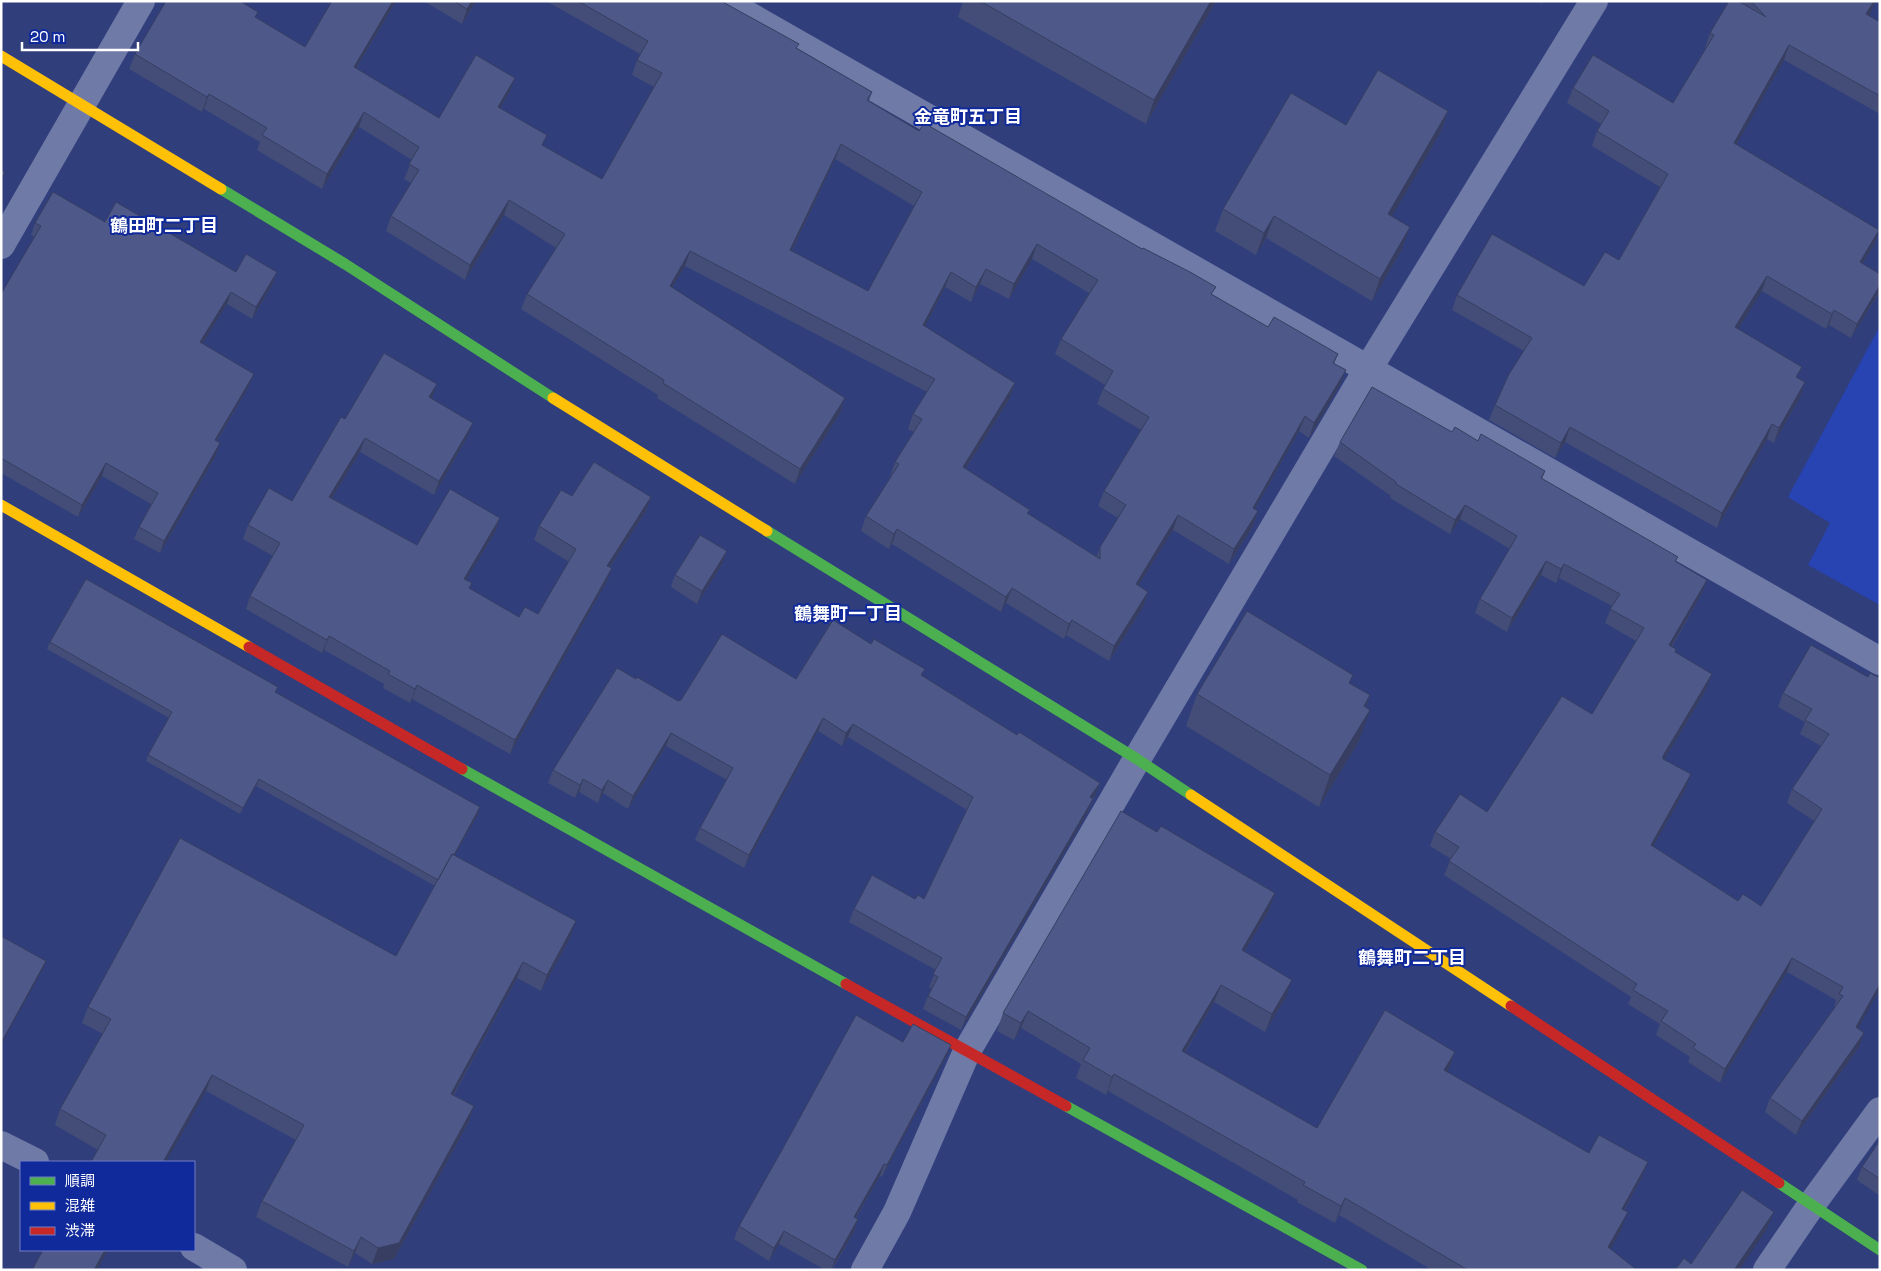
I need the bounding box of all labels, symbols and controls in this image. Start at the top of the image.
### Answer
scale bar [22,20,139,52]
text: 20 m [30,27,65,46]
district label: 金竜町五丁目 [914,105,1022,128]
district label: 鶴田町二丁目 [110,214,218,237]
district label: 鶴舞町一丁目 [794,602,902,625]
district label: 鶴舞町二丁目 [1358,946,1466,969]
legend [20,1161,195,1251]
text: 順調 [65,1171,95,1190]
text: 混雑 [65,1196,95,1215]
text: 渋滞 [65,1221,95,1240]

